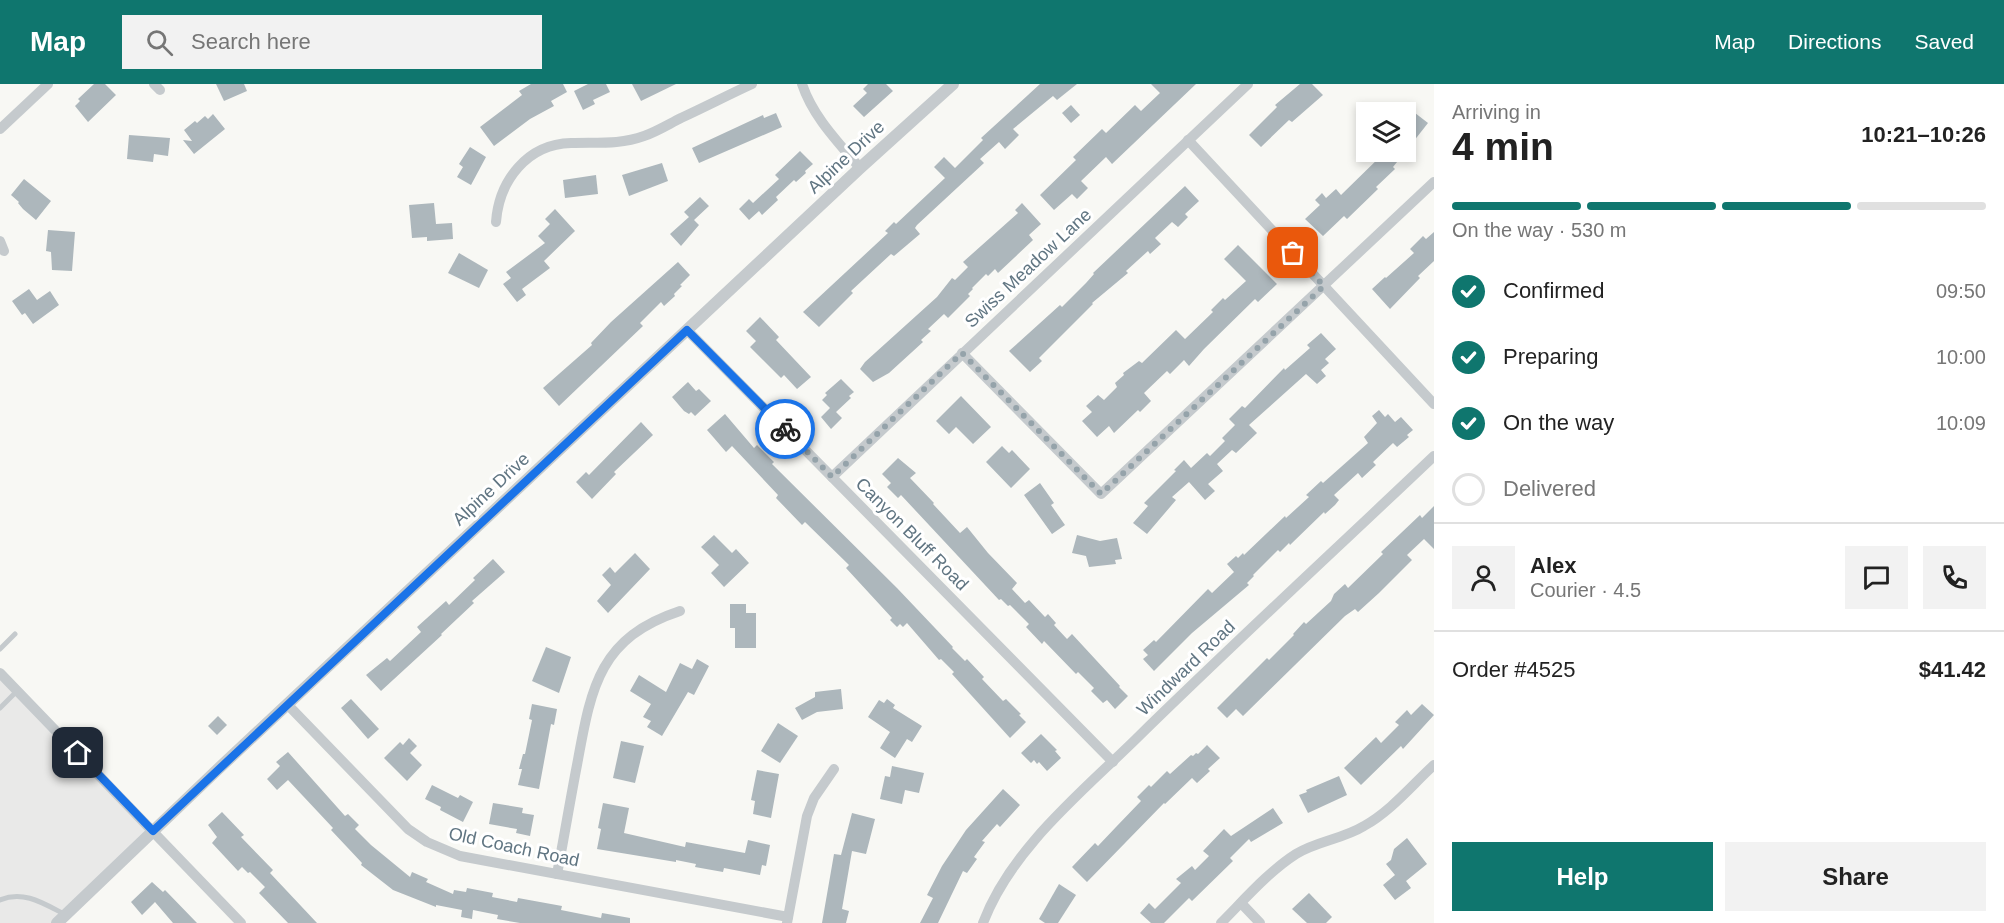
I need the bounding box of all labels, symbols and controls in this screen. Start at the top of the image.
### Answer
search box [122,15,542,69]
text: Map [30,26,86,57]
icon: search [143,26,176,59]
text: Search here [191,29,311,54]
text: Map [1714,30,1755,53]
text: Directions [1788,30,1881,53]
text: Saved [1914,30,1974,53]
text: Arriving in [1452,101,1541,123]
map controls [1356,102,1416,162]
button: layers [1356,102,1416,162]
street label: Alpine Drive [804,117,888,197]
text: 10:21–10:26 [1861,122,1986,147]
text: 4 min [1452,125,1554,168]
street label: Swiss Meadow Lane [961,204,1095,332]
text: On the way · 530 m [1452,219,1627,241]
pin [1267,227,1318,278]
icon: bag [1276,236,1309,269]
icon: check [1452,275,1485,308]
text: Confirmed [1503,278,1604,303]
text: 09:50 [1936,280,1986,302]
icon: check [1452,341,1485,374]
text: Preparing [1503,344,1598,369]
text: 10:00 [1936,346,1986,368]
courier [755,399,815,459]
icon: check [1452,407,1485,440]
text: On the way [1503,410,1614,435]
text: 10:09 [1936,412,1986,434]
icon: bike [769,413,802,446]
street label: Alpine Drive [449,449,533,529]
street label: Canyon Bluff Road [852,474,972,594]
text: Delivered [1503,476,1596,501]
button: person [1452,546,1515,609]
button: chat [1845,546,1908,609]
button: phone [1923,546,1986,609]
text: Alex [1530,553,1576,578]
text: Courier · 4.5 [1530,579,1641,601]
street label: Windward Road [1133,616,1239,720]
text: Order #4525 [1452,657,1576,682]
text: $41.42 [1919,657,1986,682]
pin [52,727,103,778]
icon: home [61,736,94,769]
street label: Old Coach Road [447,823,581,871]
button: Help [1452,842,1713,911]
button: Share [1725,842,1986,911]

